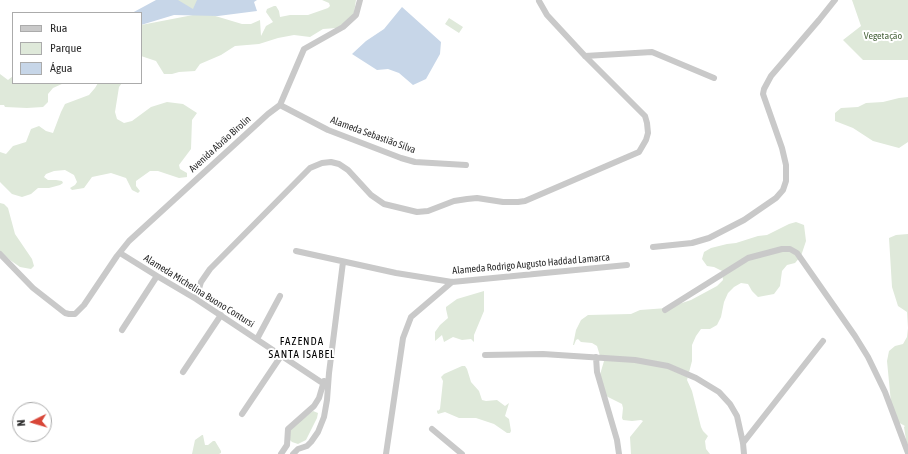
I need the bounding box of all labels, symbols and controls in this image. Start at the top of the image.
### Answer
legend [12,12,142,84]
text: Rua [50,21,67,35]
park label: Vegetação [864,30,902,42]
text: Parque [50,41,82,55]
text: Água [50,61,72,75]
street label: Avenida Abrão Birolin [187,113,253,175]
street label: Alameda Sebastião Silva [329,114,417,156]
street label: Alameda Rodrigo Augusto Haddad Lamarca [452,251,610,277]
street label: Alameda Michelina Buono Contursi [141,252,257,330]
district label: FAZENDA SANTA ISABEL [269,335,335,361]
north arrow [12,402,52,442]
text: N [15,419,27,427]

